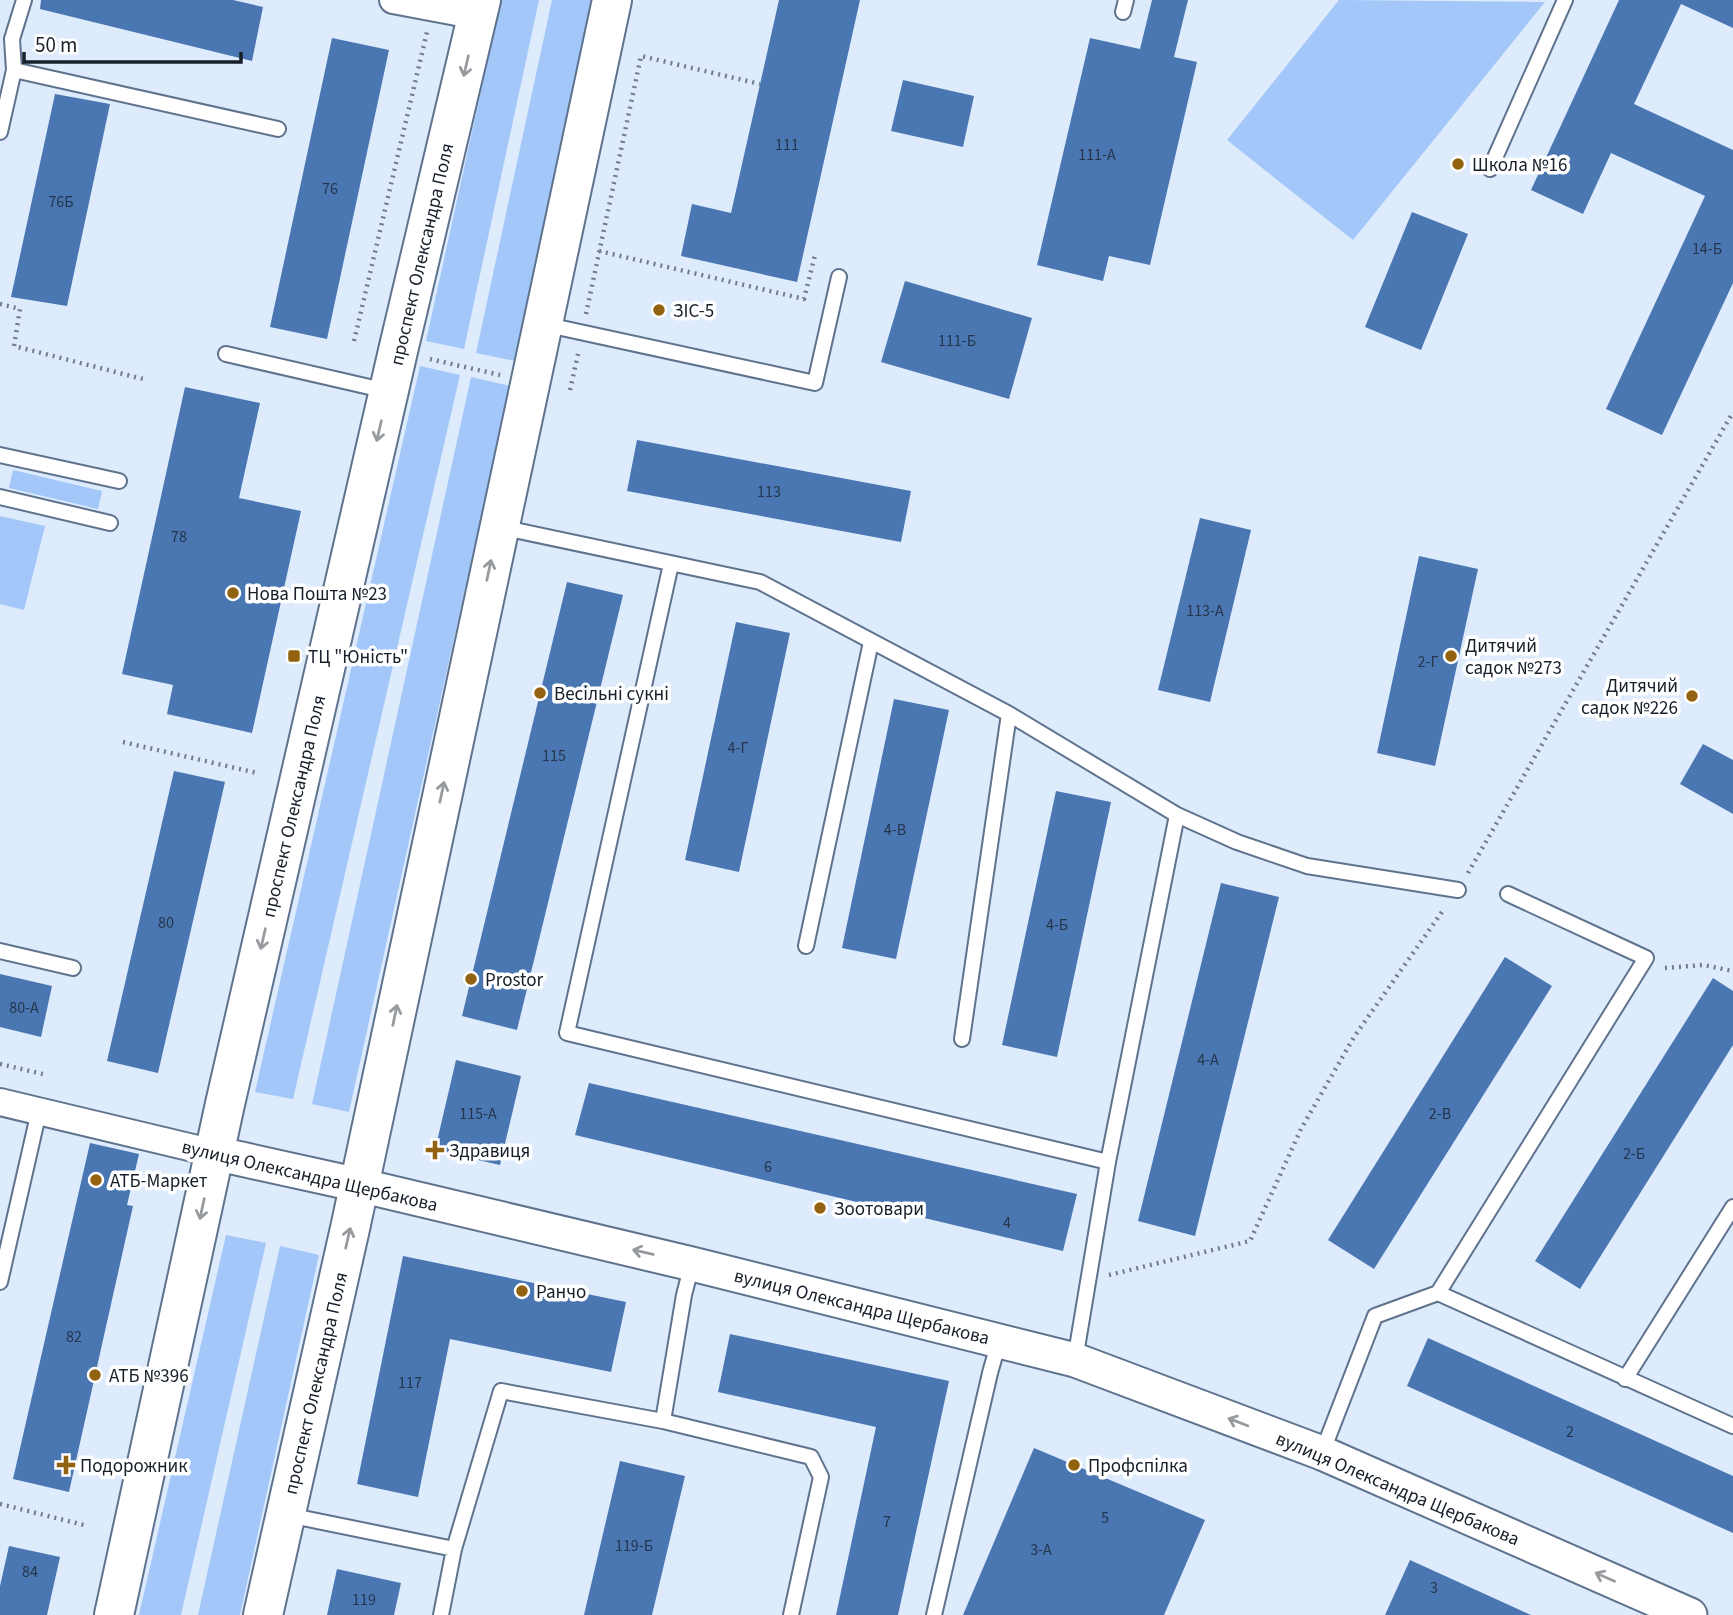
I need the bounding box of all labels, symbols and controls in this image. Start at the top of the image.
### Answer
scale bar [24,21,242,65]
text: 50 m [35,30,77,60]
one-way arrow [459,55,472,77]
house number: 111 [775,134,799,156]
street label: проспект Олександра Поля [384,140,461,368]
house number: 111-А [1078,144,1116,166]
place label: Школа №16 [1472,152,1567,179]
marker: Школа №16 [1450,156,1466,172]
house number: 76 [322,178,338,200]
house number: 76Б [48,191,74,213]
house number: 14-Б [1692,238,1722,260]
place label: ЗІС-5 [673,298,714,325]
marker: ЗІС-5 [651,302,667,318]
house number: 111-Б [938,330,976,352]
one-way arrow [372,419,386,442]
house number: 113 [757,481,781,503]
house number: 78 [171,526,187,548]
one-way arrow [483,559,496,582]
place label: Нова Пошта №23 [247,581,387,608]
marker: Нова Пошта №23 [225,585,241,601]
house number: 113-А [1186,600,1224,622]
place label: Дитячий садок №273 [1465,633,1562,682]
place label: ТЦ "Юність" [308,644,408,671]
marker: ТЦ "Юність" [286,648,302,664]
marker: Дитячий садок №273 [1443,648,1459,664]
house number: 2-Г [1418,651,1438,673]
place label: Дитячий садок №226 [1581,673,1678,722]
place label: Весільні сукні [554,681,669,708]
marker: Весільні сукні [532,685,548,701]
marker: Дитячий садок №226 [1684,688,1700,704]
street label: проспект Олександра Поля [256,692,333,920]
house number: 4-Г [728,737,748,759]
house number: 115 [542,745,566,767]
one-way arrow [436,781,449,804]
house number: 4-В [884,819,906,841]
house number: 80 [158,912,174,934]
house number: 4-Б [1046,914,1068,936]
one-way arrow [256,927,269,950]
place label: Prostor [485,967,543,994]
marker: Prostor [463,971,479,987]
house number: 80-А [9,997,39,1019]
one-way arrow [389,1004,403,1027]
house number: 4-А [1197,1049,1219,1071]
house number: 115-А [459,1103,497,1125]
house number: 2-В [1429,1103,1451,1125]
street label: вулиця Олександра Щербакова [179,1134,440,1219]
place label: Здравиця [449,1138,530,1165]
marker: Здравиця [427,1142,443,1158]
house number: 2-Б [1623,1143,1645,1165]
house number: 6 [764,1156,772,1178]
place label: АТБ-Маркет [110,1168,208,1195]
marker: АТБ-Маркет [88,1172,104,1188]
place label: Зоотовари [834,1196,924,1223]
one-way arrow [195,1197,209,1220]
marker: Зоотовари [812,1200,828,1216]
house number: 4 [1003,1212,1011,1234]
one-way arrow [342,1227,355,1250]
one-way arrow [632,1245,655,1259]
street label: вулиця Олександра Щербакова [731,1263,992,1352]
street label: проспект Олександра Поля [278,1269,355,1497]
place label: Ранчо [536,1279,586,1306]
marker: Ранчо [514,1283,530,1299]
house number: 82 [66,1326,82,1348]
place label: АТБ №396 [109,1363,189,1390]
marker: АТБ №396 [87,1367,103,1383]
house number: 117 [398,1372,422,1394]
one-way arrow [1227,1414,1249,1427]
house number: 2 [1566,1421,1574,1443]
street label: вулиця Олександра Щербакова [1271,1426,1523,1553]
place label: Подорожник [80,1453,188,1480]
place label: Профспілка [1088,1453,1188,1480]
marker: Подорожник [58,1457,74,1473]
marker: Профспілка [1066,1457,1082,1473]
house number: 5 [1101,1507,1109,1529]
house number: 7 [883,1511,891,1533]
house number: 119-Б [615,1535,653,1557]
house number: 3-А [1030,1539,1052,1561]
house number: 84 [22,1561,38,1583]
one-way arrow [1595,1570,1616,1583]
house number: 3 [1430,1577,1438,1599]
house number: 119 [352,1589,376,1611]

